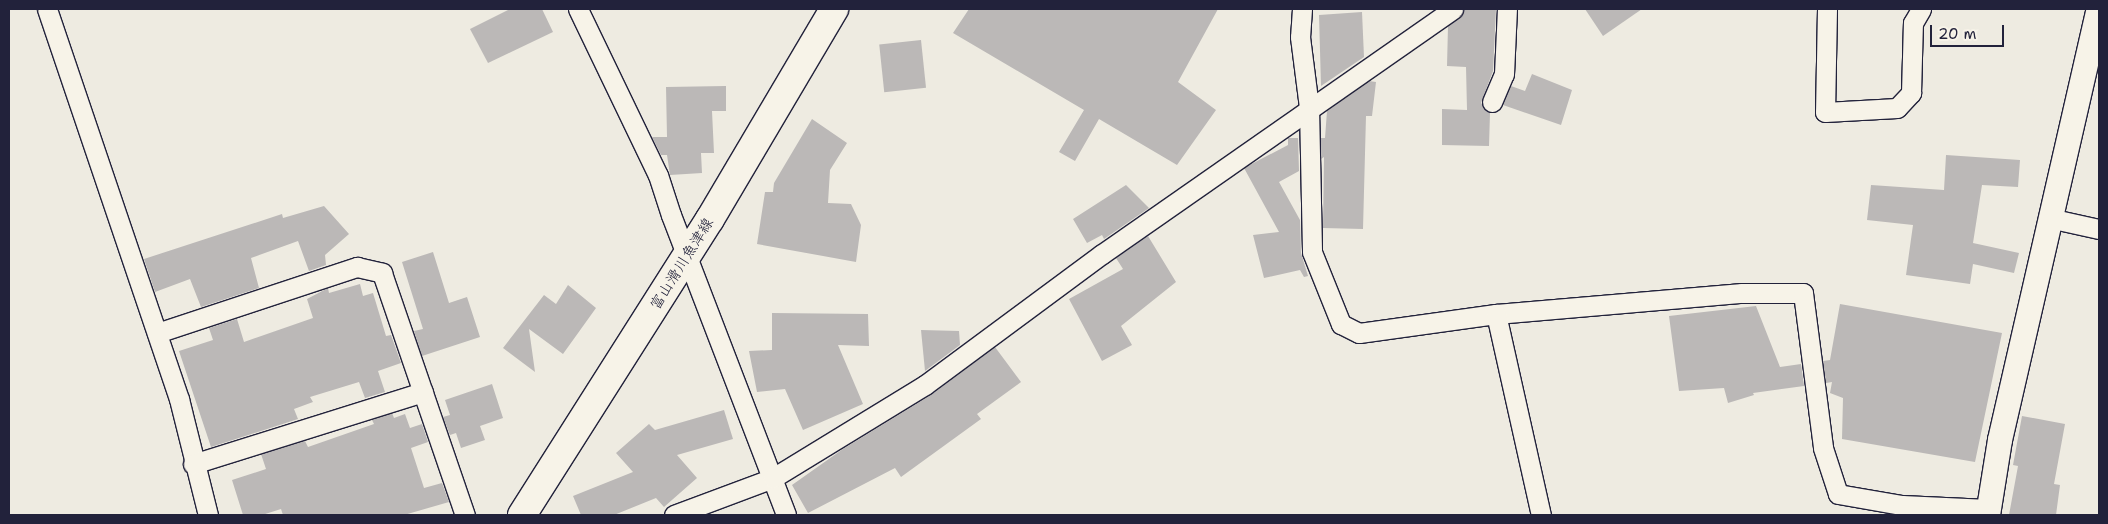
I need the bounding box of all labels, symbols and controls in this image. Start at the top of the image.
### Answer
scale bar [1933,15,2007,47]
text: 20 m [1938,24,1977,44]
street label: 富山滑川魚津線 [647,215,717,313]

